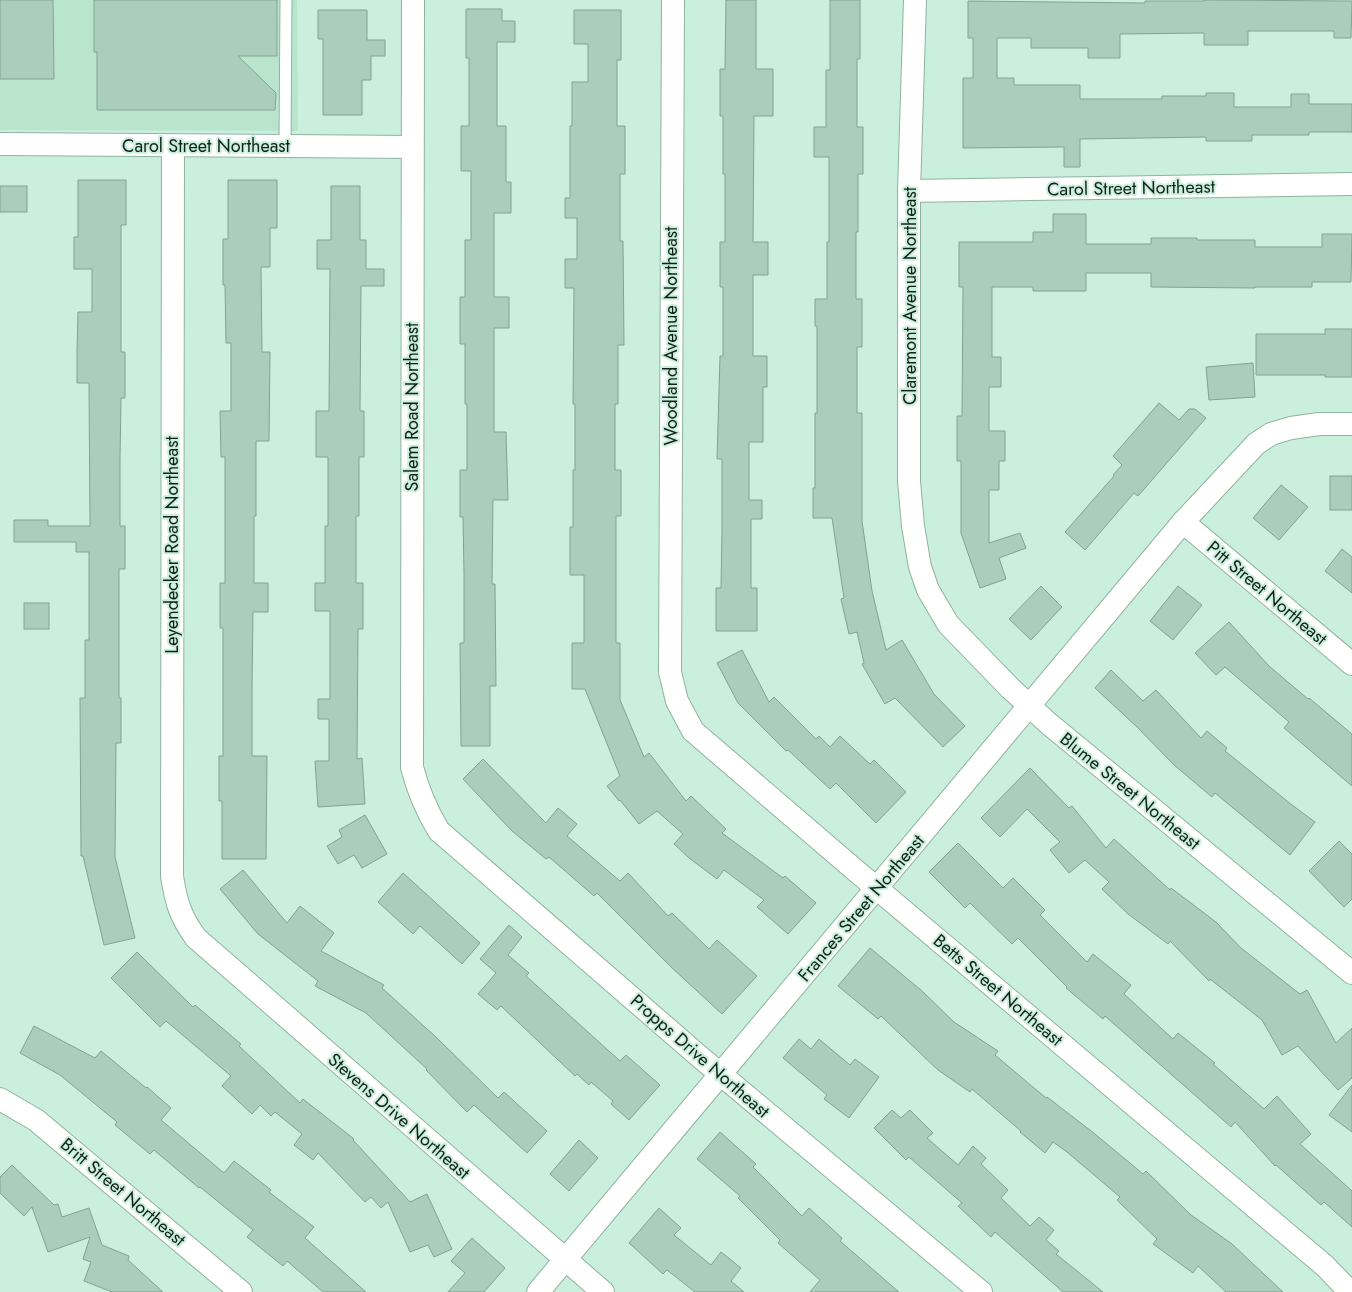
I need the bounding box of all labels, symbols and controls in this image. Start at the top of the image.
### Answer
street label: Carol Street Northeast [122,133,291,159]
street label: Carol Street Northeast [1047,174,1216,202]
street label: Claremont Avenue Northeast [897,186,923,405]
street label: Woodland Avenue Northeast [658,226,684,445]
street label: Salem Road Northeast [399,322,425,491]
street label: Leyendecker Road Northeast [159,436,185,654]
street label: Pitt Street Northeast [1201,535,1333,652]
street label: Blume Street Northeast [1054,726,1206,856]
street label: Frances Street Northeast [792,828,931,987]
street label: Betts Street Northeast [928,928,1069,1053]
street label: Propps Drive Northeast [625,988,776,1124]
street label: Stevens Drive Northeast [322,1047,476,1186]
street label: Britt Street Northeast [55,1132,192,1253]

